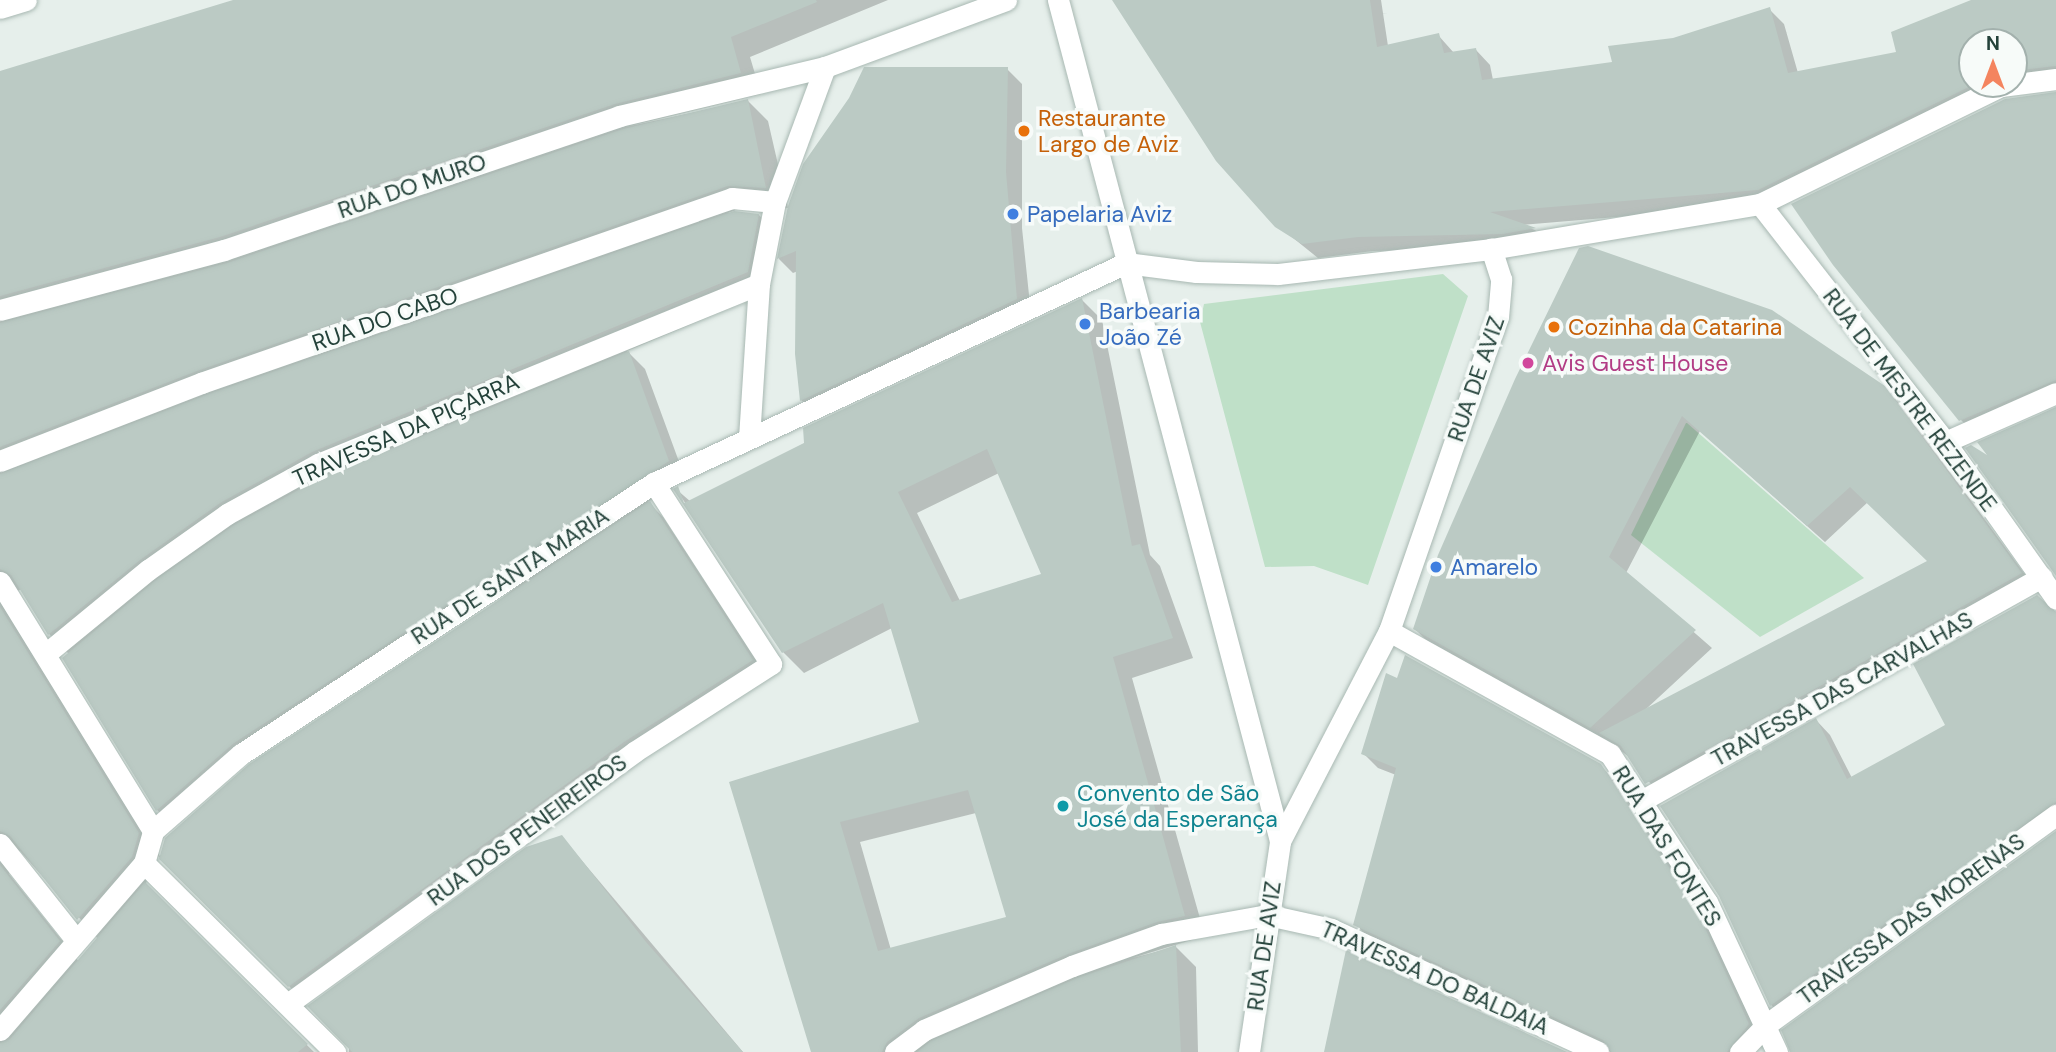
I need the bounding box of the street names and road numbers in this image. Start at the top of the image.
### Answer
street label: RUA DO MURO [334,148,490,224]
street label: RUA DO CABO [309,281,461,357]
street label: RUA DE MESTRE REZENDE [1817,283,2003,517]
street label: RUA DE AVIZ [1442,313,1510,445]
street label: TRAVESSA DA PIÇARRA [289,368,523,492]
street label: RUA DE SANTA MARIA [406,502,614,650]
street label: TRAVESSA DAS CARVALHAS [1706,606,1978,772]
street label: RUA DOS PENEIREIROS [422,748,632,912]
street label: RUA DAS FONTES [1607,761,1727,931]
street label: TRAVESSA DAS MORENAS [1792,827,2030,1011]
street label: RUA DE AVIZ [1241,879,1287,1013]
street label: TRAVESSA DO BALDAIA [1316,915,1554,1041]

